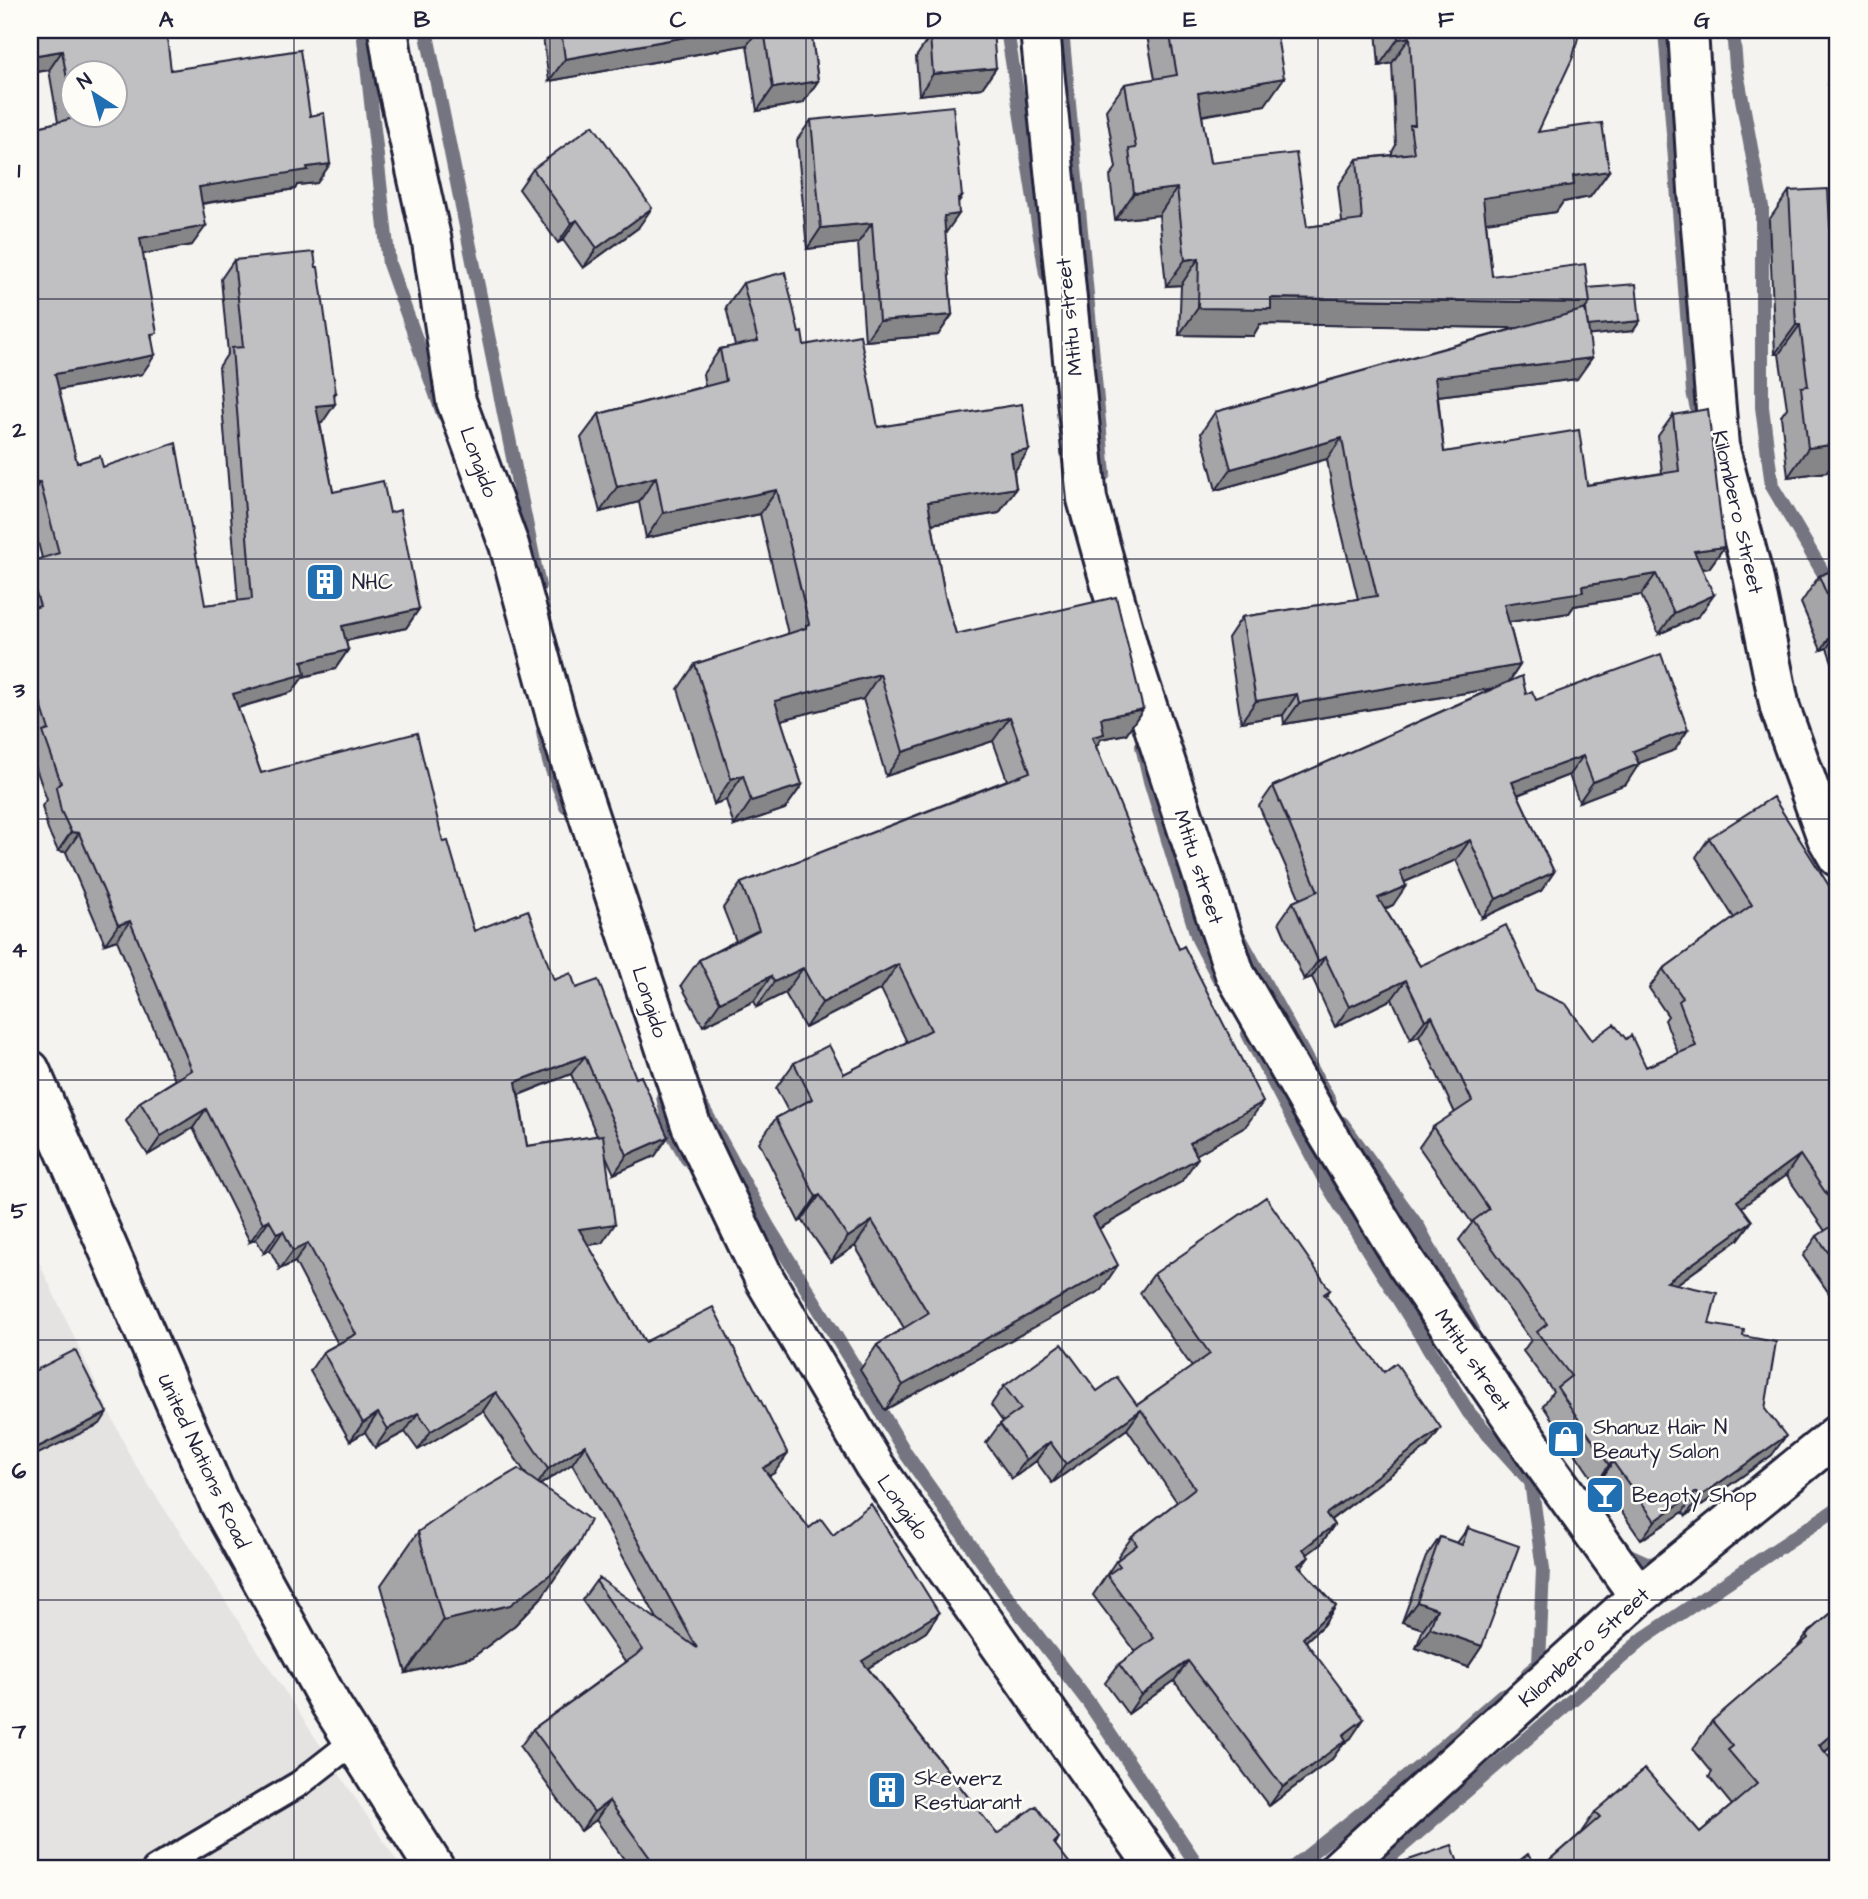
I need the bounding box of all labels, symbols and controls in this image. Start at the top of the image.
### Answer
text: A [159,4,174,36]
text: B [414,4,431,36]
text: C [670,4,687,36]
text: D [927,4,942,36]
text: E [1183,4,1197,36]
text: F [1438,4,1455,36]
text: G [1694,4,1710,36]
north arrow [60,60,130,130]
text: N [72,67,98,96]
text: 1 [18,154,21,186]
street label: Mtitu street [1049,256,1090,377]
text: 2 [11,414,26,446]
street label: Longido [450,423,505,502]
street label: Kilombero Street [1705,427,1771,597]
building icon: NHC [304,561,346,603]
place label: NHC [352,568,393,597]
text: 3 [12,674,25,706]
street label: Mtitu street [1166,806,1231,928]
text: 4 [11,934,27,966]
street label: Longido [622,963,675,1042]
text: 5 [11,1195,28,1227]
street label: Mtitu street [1427,1303,1518,1418]
street label: United Nations Road [150,1369,257,1553]
place label: Shanuz Hair N Beauty Salon [1593,1413,1727,1468]
shop icon: Shanuz Hair N Beauty Salon [1545,1418,1587,1460]
text: 6 [12,1455,27,1487]
street label: Longido [868,1469,936,1547]
bar icon: Begoty Shop [1584,1474,1626,1516]
place label: Begoty Shop [1632,1481,1757,1512]
street label: Kilombero Street [1513,1580,1657,1714]
text: 7 [11,1715,27,1747]
place label: Skewerz Restuarant [914,1764,1022,1817]
building icon: Skewerz Restuarant [866,1769,908,1811]

